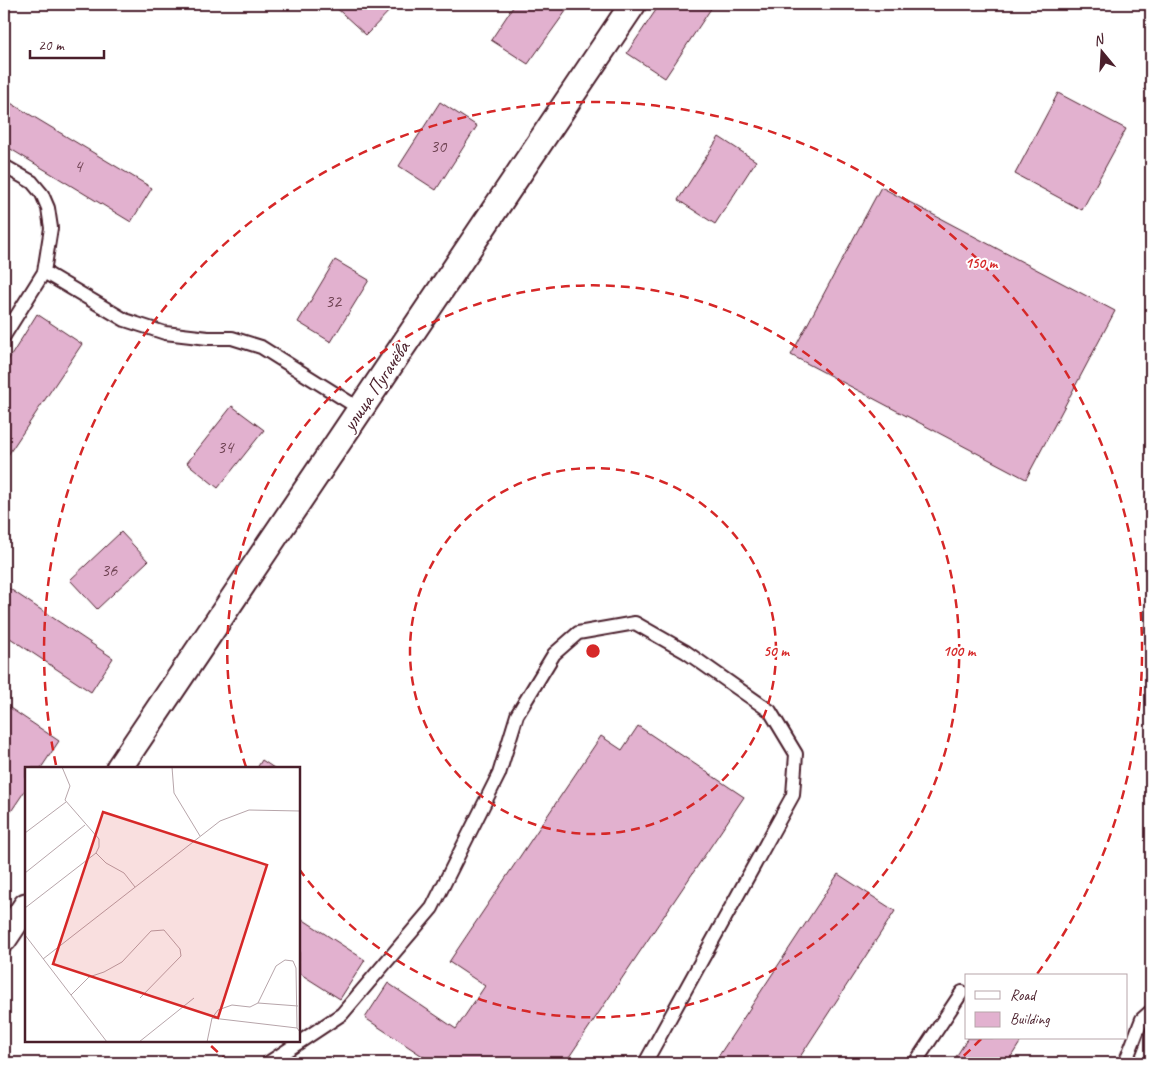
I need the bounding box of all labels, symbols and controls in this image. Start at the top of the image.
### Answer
scale bar [30,28,104,60]
north arrow [1078,28,1128,78]
text: N [1091,30,1107,50]
text: 20 m [38,36,65,55]
house number: 30 [430,135,448,157]
house number: 4 [74,155,84,177]
text: 150 m [965,254,999,273]
house number: 32 [325,290,343,312]
street label: улица Пугачёва [336,335,416,437]
house number: 34 [217,436,235,458]
house number: 36 [101,559,118,581]
centre of rings [584,642,602,660]
text: 50 m [763,642,790,661]
text: 100 m [943,642,977,661]
inset map [25,767,300,1042]
legend [965,974,1128,1040]
text: Road [1010,986,1037,1005]
text: Building [1010,1010,1050,1029]

